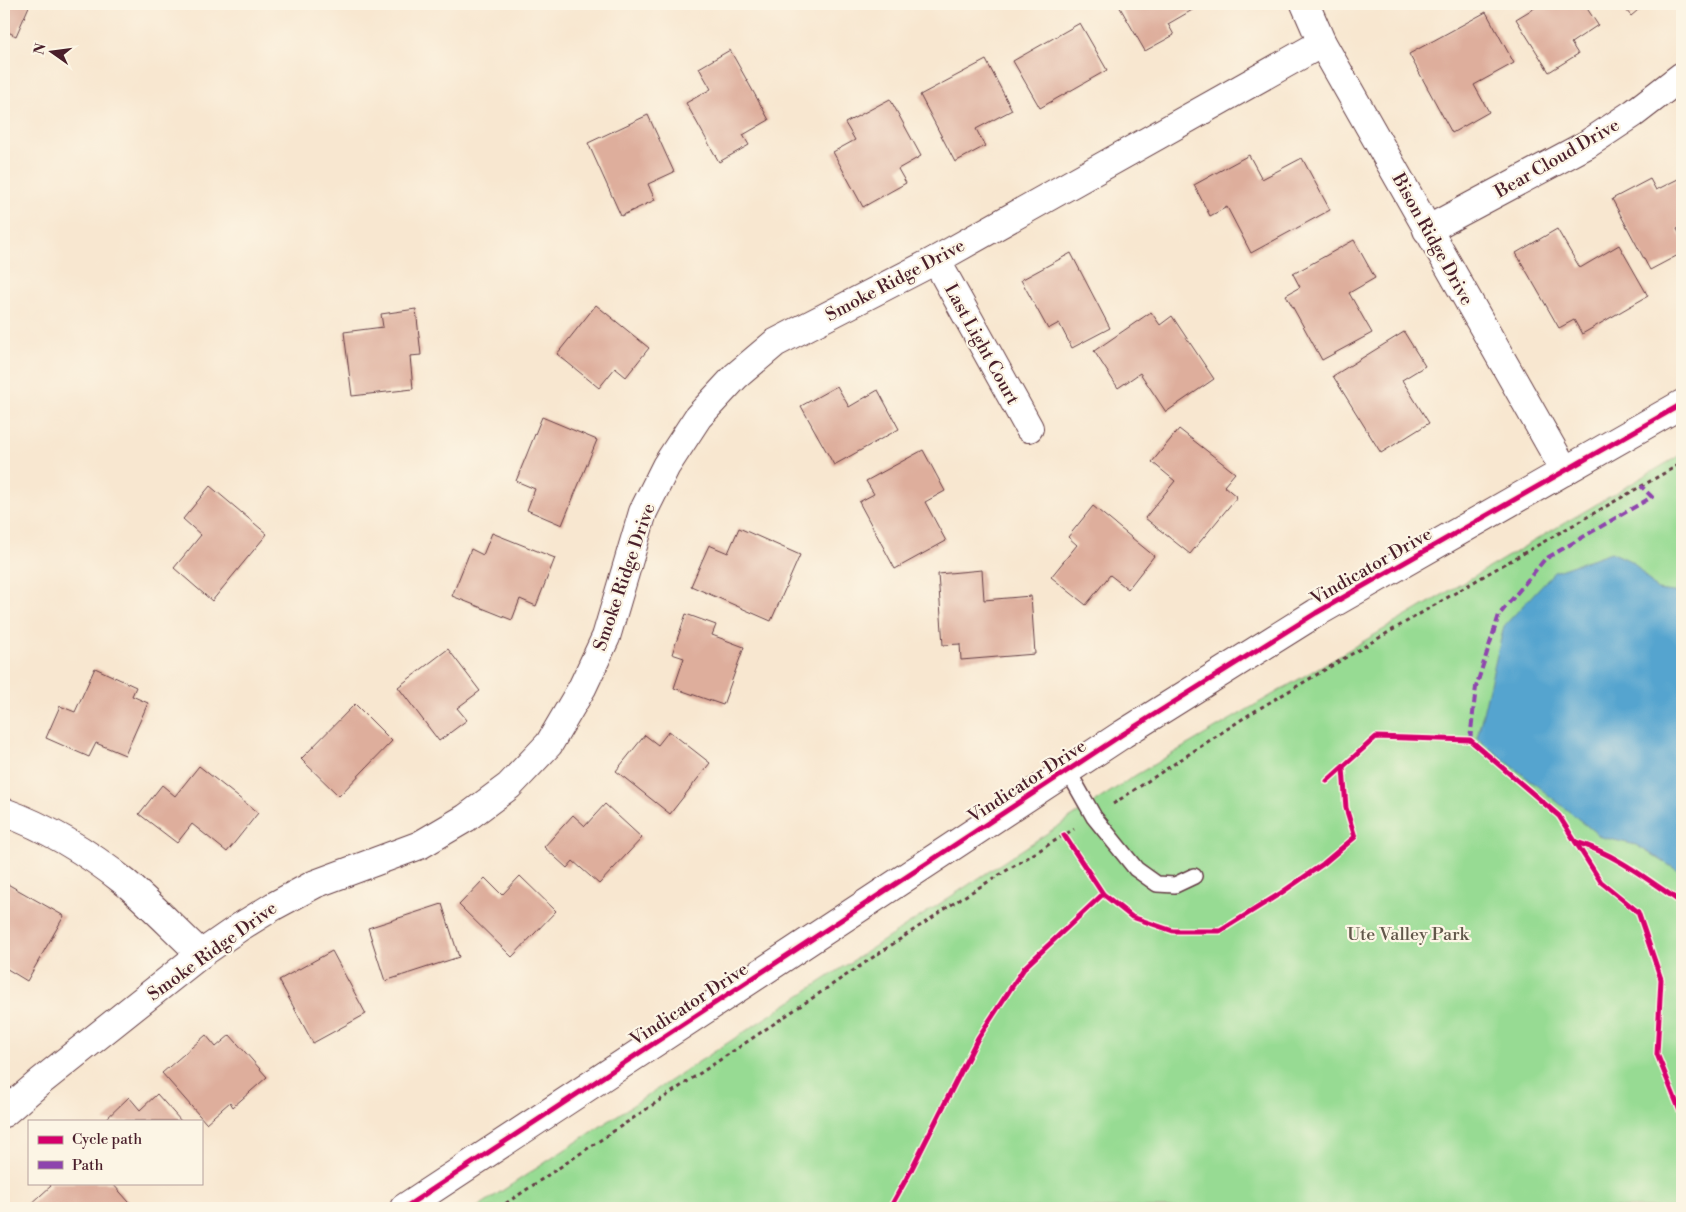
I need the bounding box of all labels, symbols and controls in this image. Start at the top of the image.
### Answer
north arrow [28,28,78,78]
text: N [30,42,50,57]
street label: Bear Cloud Drive [1490,113,1624,204]
street label: Bison Ridge Drive [1386,168,1478,309]
street label: Smoke Ridge Drive [822,234,969,327]
street label: Last Light Court [939,280,1025,409]
street label: Smoke Ridge Drive [588,500,661,654]
street label: Vindicator Drive [1306,522,1436,611]
street label: Vindicator Drive [963,735,1091,829]
street label: Smoke Ridge Drive [143,897,282,1006]
park label: Ute Valley Park [1347,923,1471,946]
street label: Vindicator Drive [625,958,753,1052]
legend [28,1120,202,1184]
text: Cycle path [72,1130,142,1149]
text: Path [72,1156,104,1175]

